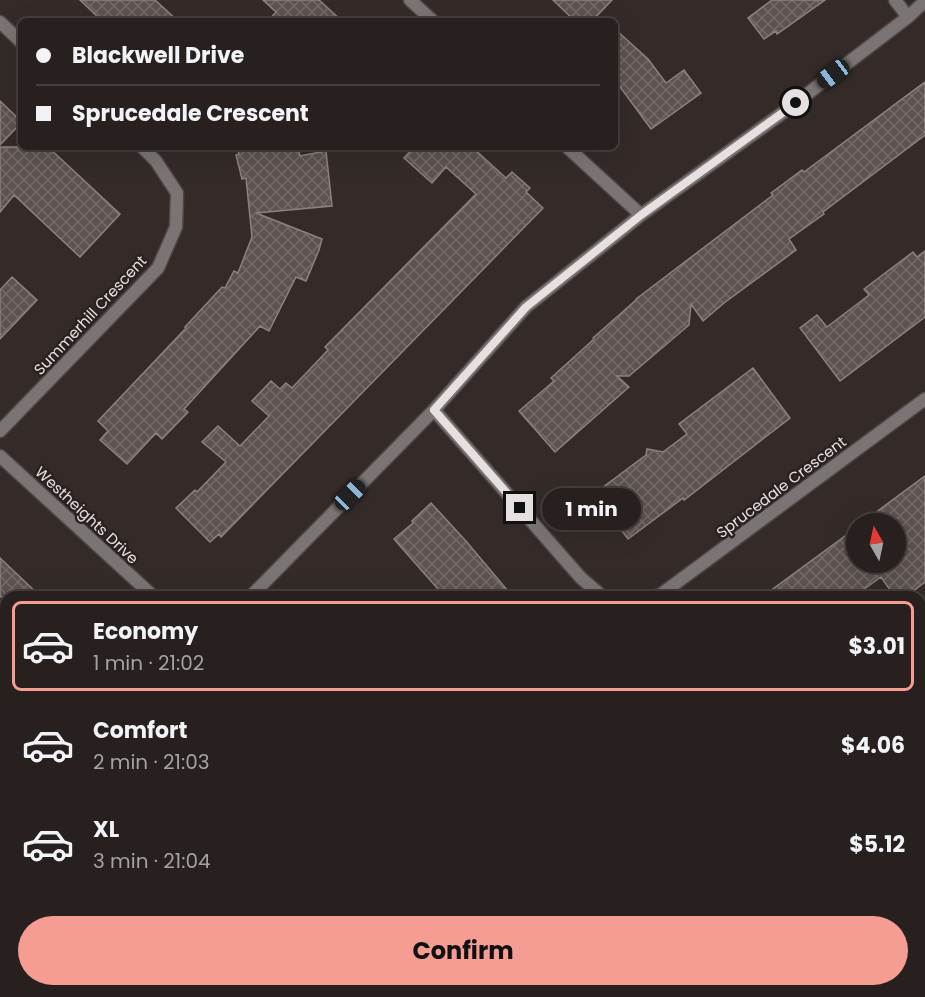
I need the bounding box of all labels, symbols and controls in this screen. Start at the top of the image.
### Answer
text: Blackwell Drive [72,40,244,71]
car [813,56,853,92]
route start [782,89,809,116]
text: Sprucedale Crescent [72,98,309,129]
street label: Summerhill Crescent [29,251,151,379]
street label: Sprucedale Crescent [712,431,850,543]
street label: Westheights Drive [31,461,143,569]
car [331,476,369,514]
callout: 1 min [541,487,640,529]
route end [506,494,533,521]
text: 1 min [565,495,618,523]
north arrow [846,513,906,573]
map controls [846,513,906,573]
text: Economy [93,616,198,647]
icon: car [21,619,75,673]
text: $3.01 [848,631,905,662]
text: 1 min · 21:02 [93,649,204,677]
text: Comfort [93,715,187,746]
icon: car [21,718,75,772]
text: $4.06 [841,730,905,761]
text: 2 min · 21:03 [93,748,210,776]
text: XL [93,814,119,845]
icon: car [21,817,75,871]
text: $5.12 [849,829,905,860]
text: 3 min · 21:04 [93,847,211,875]
button: Confirm [18,916,908,985]

